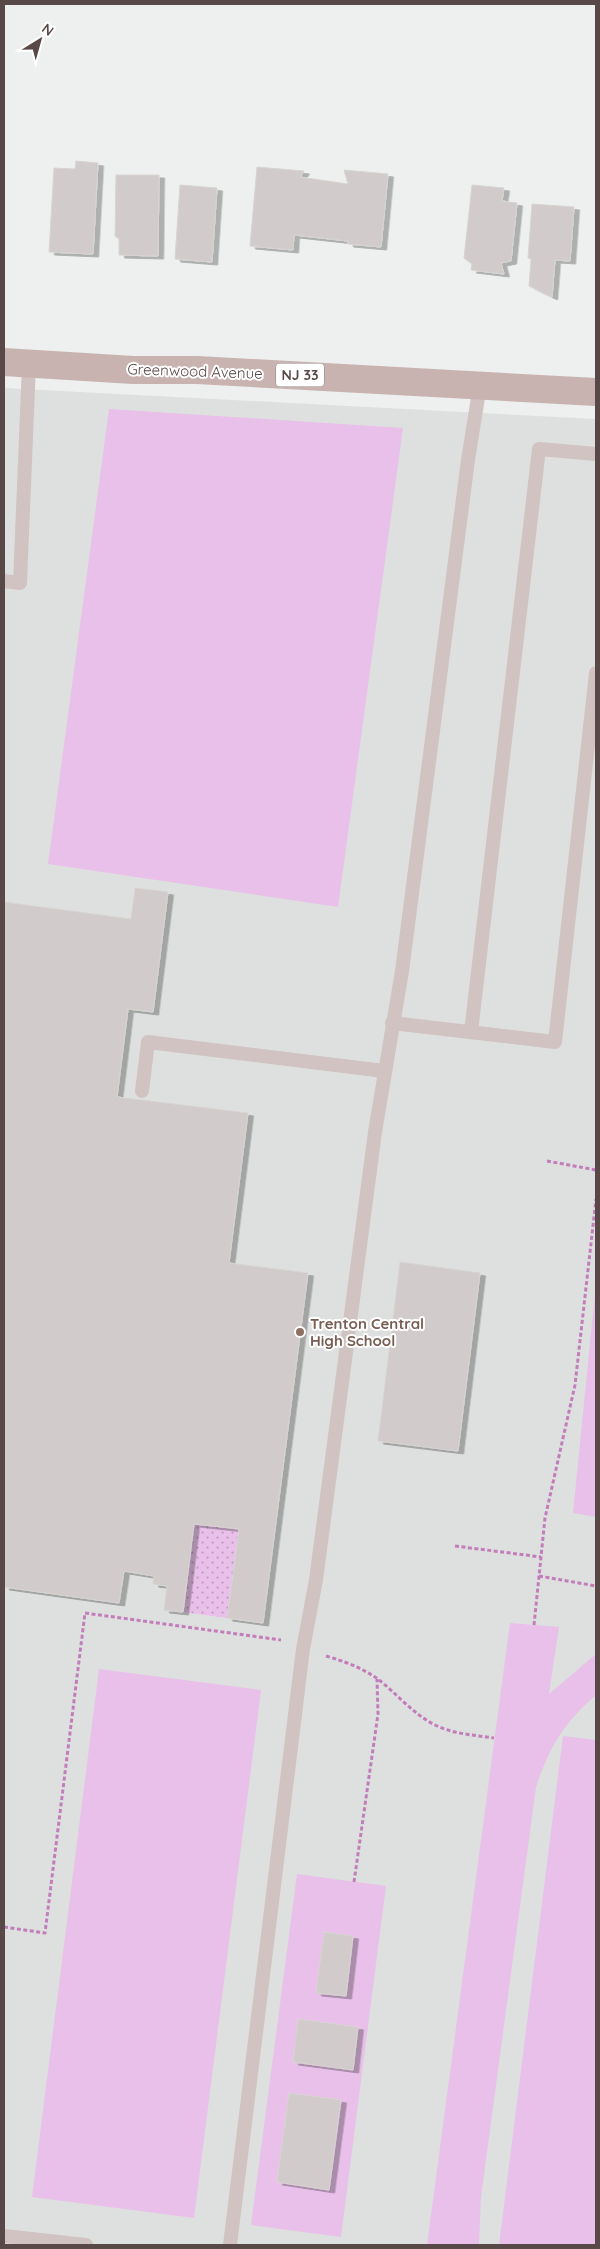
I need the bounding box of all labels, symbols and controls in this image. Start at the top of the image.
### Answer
north arrow [15,15,65,65]
text: N [38,19,57,40]
street label: Greenwood Avenue [127,359,263,383]
road number: NJ 33 [276,364,324,386]
place label: Trenton Central High School [310,1314,424,1350]
marker: Trenton Central High School [294,1326,306,1338]

